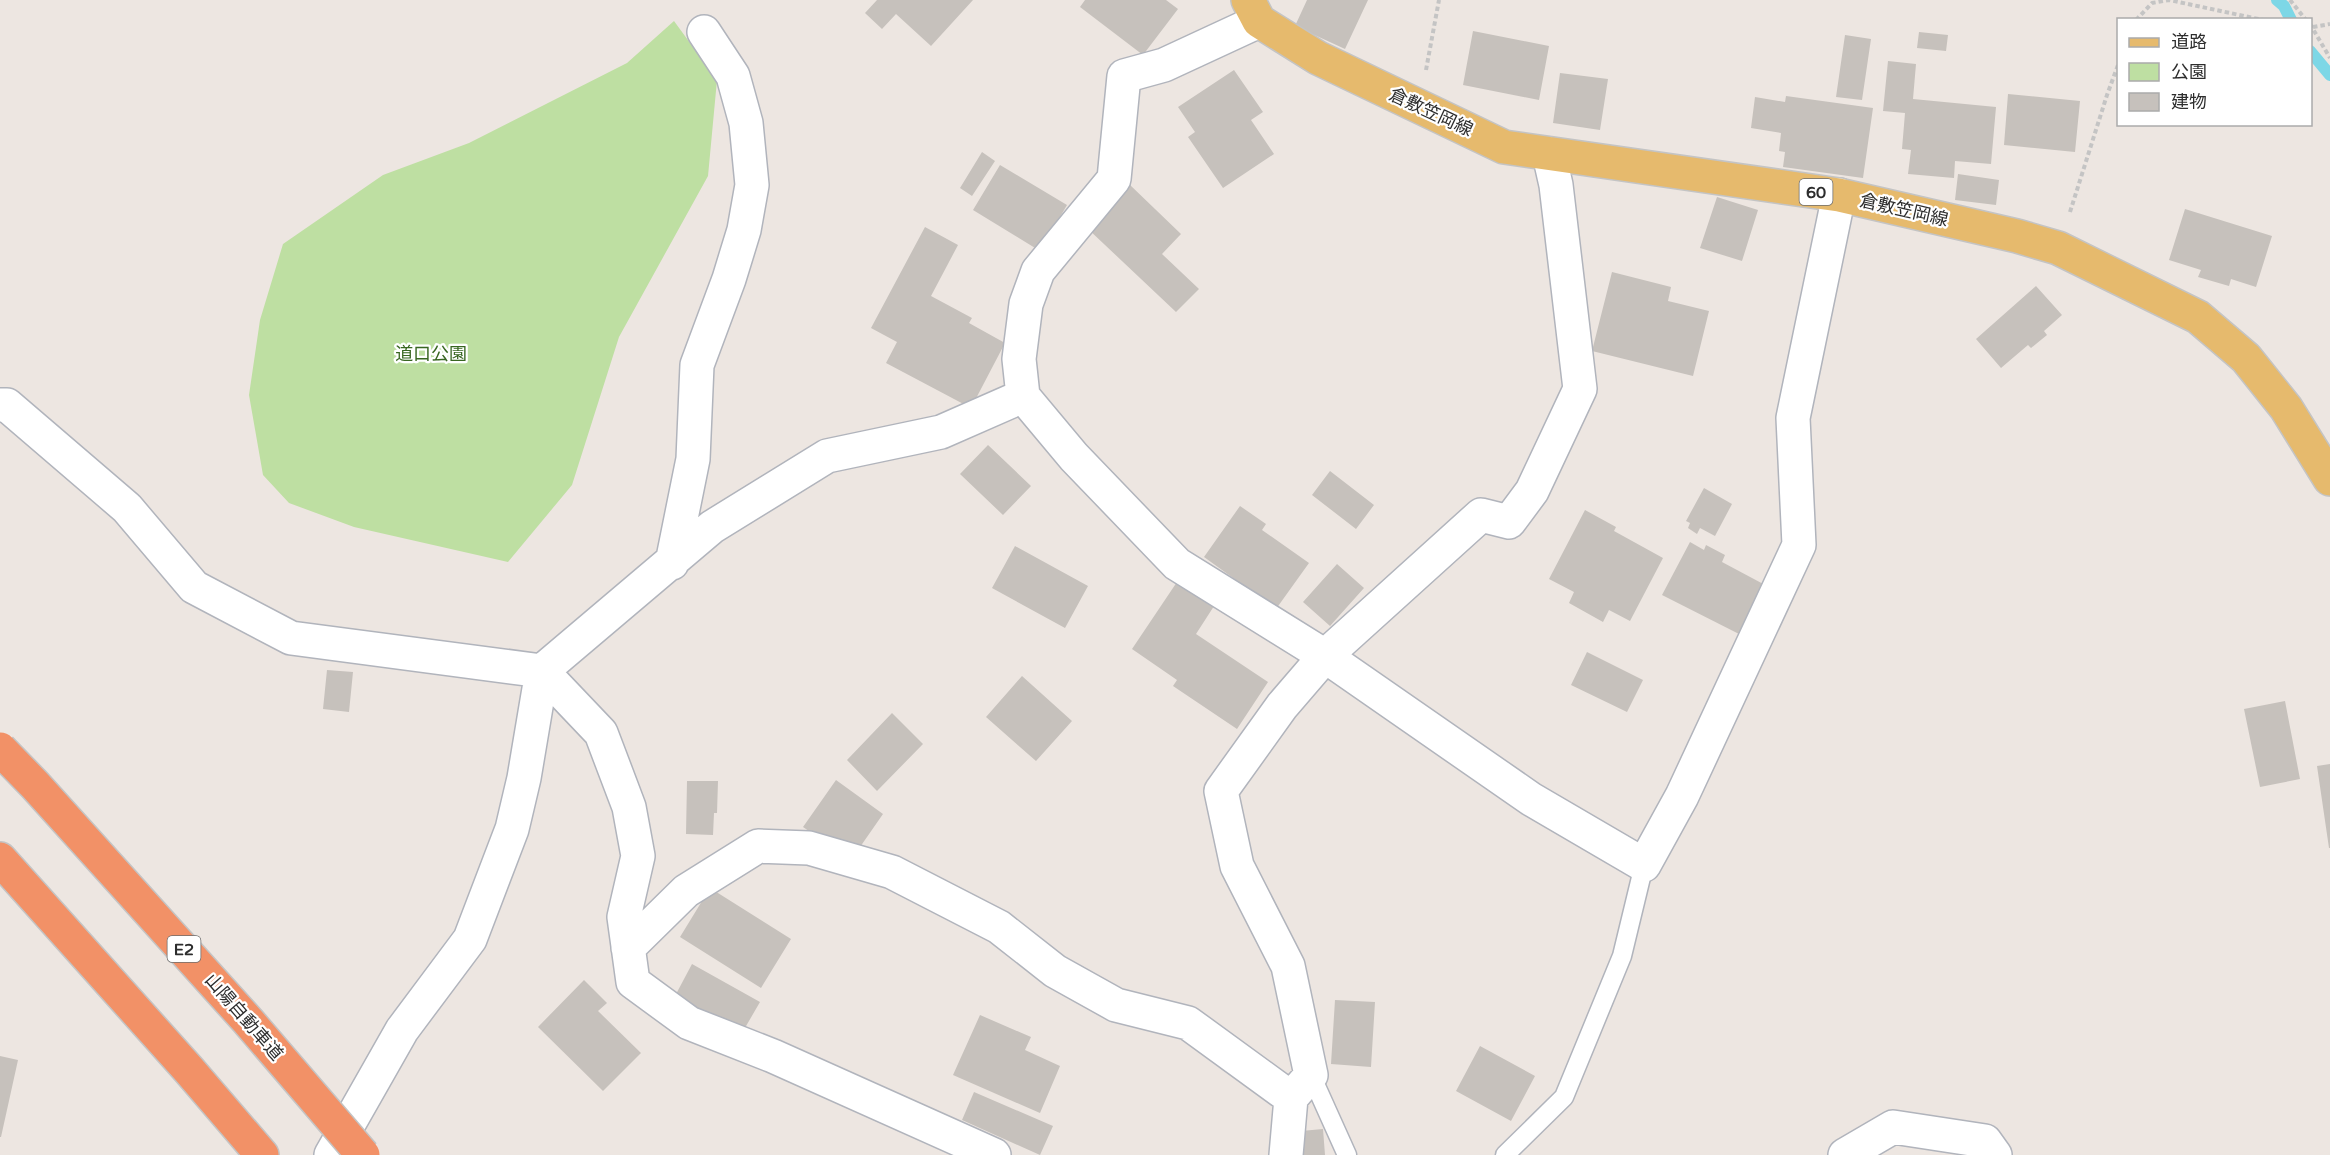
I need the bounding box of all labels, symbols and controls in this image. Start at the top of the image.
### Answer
legend [2117,18,2312,126]
text: 道路 [2171,31,2207,53]
text: 公園 [2171,61,2207,83]
street label: 倉敷笠岡線 [1386,83,1476,141]
text: 建物 [2171,91,2207,113]
road number: 60 [1800,179,1832,205]
street label: 倉敷笠岡線 [1858,189,1950,231]
park label: 道口公園 [395,343,467,365]
road number: E2 [168,936,201,962]
street label: 山陽自動車道 [200,969,288,1065]

